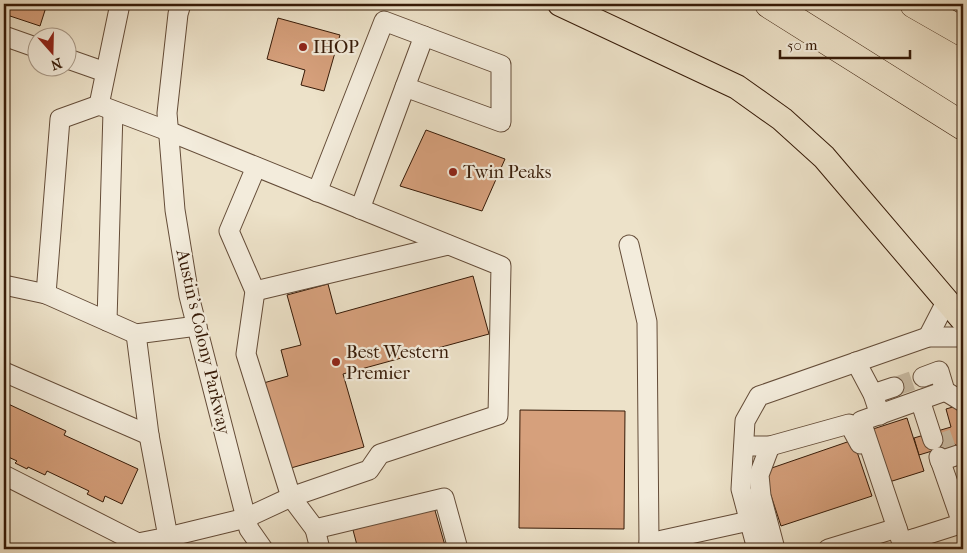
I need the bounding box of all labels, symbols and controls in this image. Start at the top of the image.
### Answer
north arrow [28,28,78,78]
scale bar [780,28,910,60]
text: 50 m [787,36,818,54]
place label: IHOP [313,37,359,58]
marker: IHOP [297,41,309,53]
text: N [48,54,64,74]
place label: Twin Peaks [463,162,552,183]
marker: Twin Peaks [447,166,459,178]
street label: Austin's Colony Parkway [171,246,235,438]
place label: Best Western Premier [346,342,450,384]
marker: Best Western Premier [330,356,342,368]

